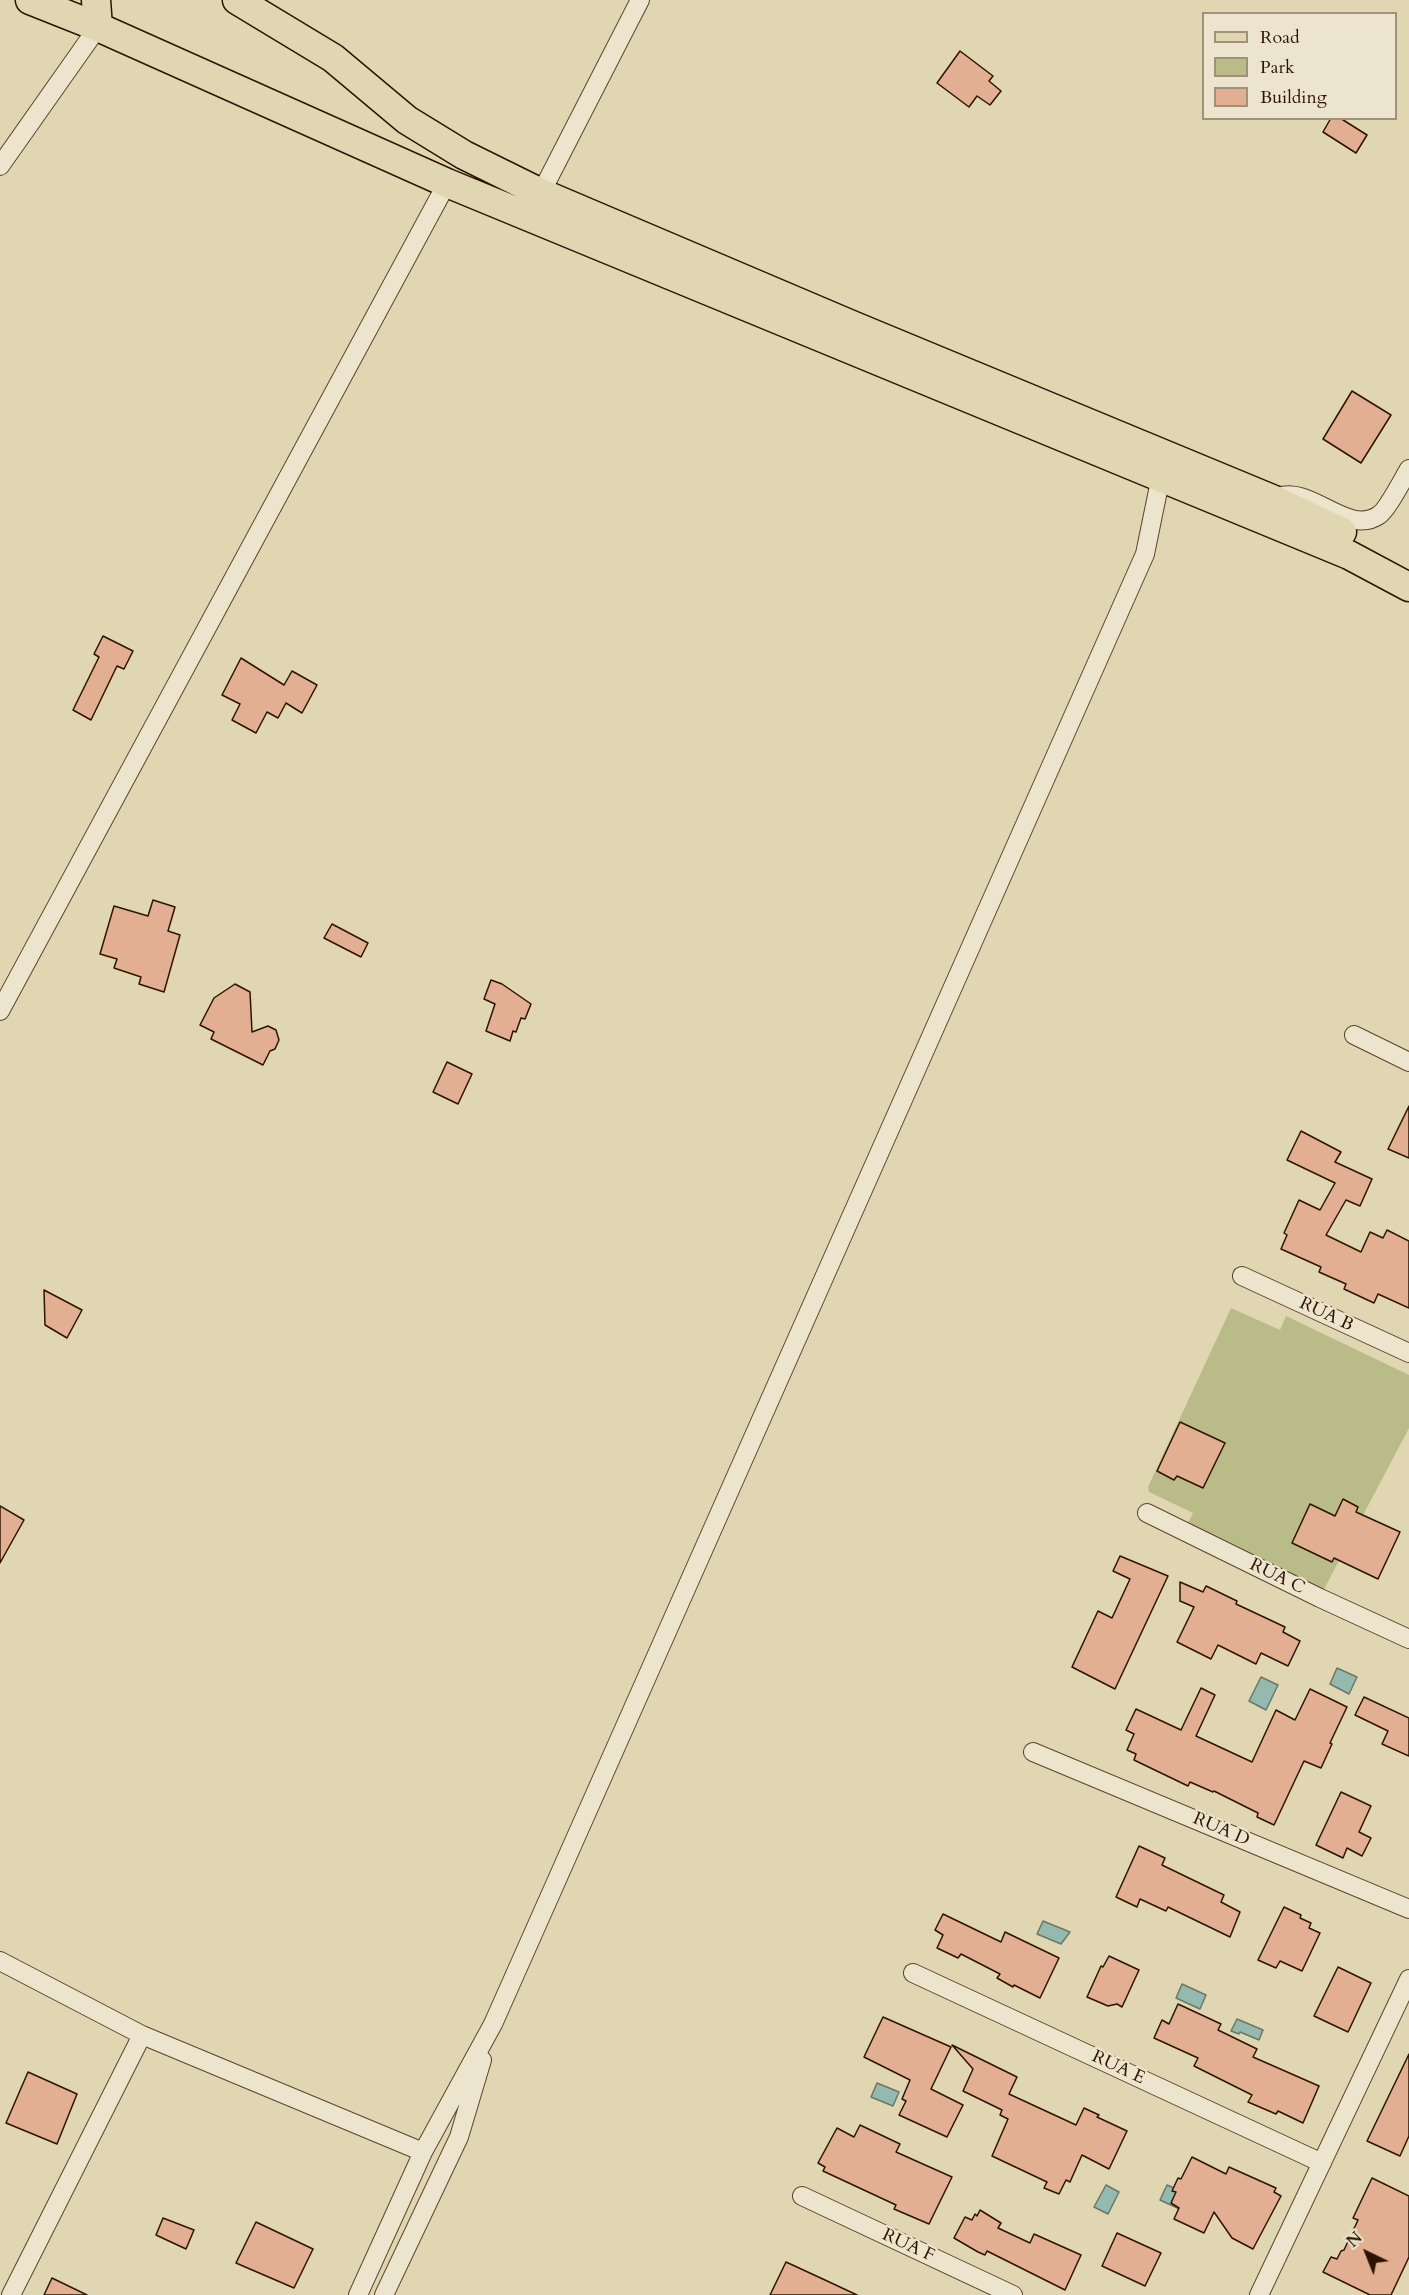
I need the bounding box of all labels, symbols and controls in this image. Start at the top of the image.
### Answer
legend [1202,12,1397,120]
text: Road [1260,25,1300,50]
text: Park [1260,55,1295,80]
text: Building [1260,85,1327,110]
street label: RUA B [1296,1293,1356,1337]
street label: RUA C [1246,1554,1308,1600]
street label: RUA D [1189,1808,1253,1852]
street label: RUA E [1088,2046,1148,2090]
north arrow [1337,2223,1397,2283]
street label: RUA F [878,2225,938,2267]
text: N [1342,2227,1367,2253]

